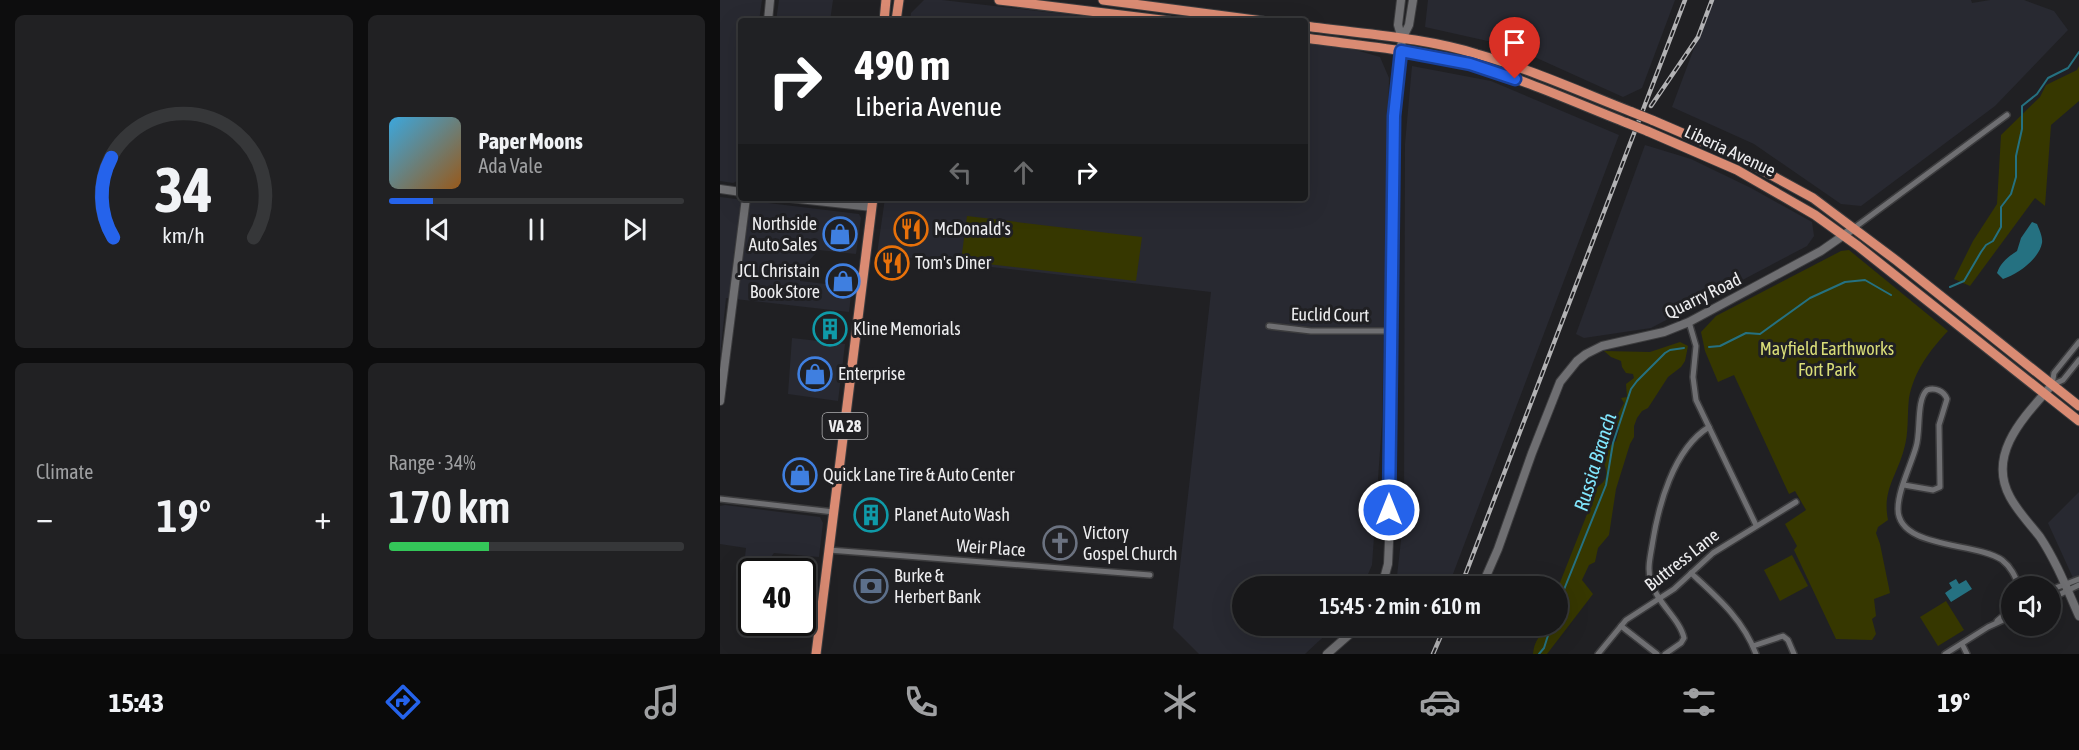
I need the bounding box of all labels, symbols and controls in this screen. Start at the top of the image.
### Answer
pin [1489,17,1540,79]
icon: arrive [1498,26,1531,59]
text: 490 m [855,41,950,89]
icon: right [756,42,834,120]
text: Liberia Avenue [855,91,1002,122]
street label: Liberia Avenue [1681,120,1779,181]
text: Paper Moons [479,128,583,154]
text: Ada Vale [479,154,543,177]
text: 34 [154,155,213,226]
icon: left [944,156,977,189]
icon: ahead [1007,156,1040,189]
icon: right [1070,156,1103,189]
restaurant icon: McDonald's [893,211,929,247]
icon: previous [421,213,454,246]
icon: pause [520,213,553,246]
icon: next [618,213,651,246]
place label: Northside Auto Sales [749,213,817,255]
shop icon: Northside Auto Sales [822,216,858,252]
place label: McDonald's [934,218,1011,239]
text: km/h [162,224,205,249]
restaurant icon: Tom's Diner [874,245,910,281]
place label: Tom's Diner [915,252,992,273]
place label: JCL Christain Book Store [738,260,820,302]
shop icon: JCL Christain Book Store [825,263,861,299]
street label: Quarry Road [1661,268,1744,323]
street label: Euclid Court [1291,303,1369,326]
building icon: Kline Memorials [812,311,848,347]
place label: Kline Memorials [853,318,961,339]
park label: Mayfield Earthworks Fort Park [1760,338,1894,380]
shop icon: Enterprise [797,356,833,392]
place label: Enterprise [838,363,905,384]
water label: Russia Branch [1569,410,1620,514]
road number: VA 28 [822,413,868,439]
text: Range · 34% [389,451,476,474]
shop icon: Quick Lane Tire & Auto Center [782,457,818,493]
text: Climate [36,460,93,483]
place label: Quick Lane Tire & Auto Center [823,464,1015,485]
position arrow [1357,478,1421,542]
text: 170 km [389,481,510,533]
text: 19° [156,490,211,542]
building icon: Planet Auto Wash [853,497,889,533]
text: − [36,498,53,536]
text: + [314,498,331,536]
place label: Planet Auto Wash [894,504,1010,525]
place label: Victory Gospel Church [1083,522,1178,564]
street label: Buttress Lane [1640,524,1723,595]
church icon: Victory Gospel Church [1042,525,1078,561]
street label: Weir Place [956,535,1026,560]
speed limit sign: 40 [738,558,816,636]
place label: Burke & Herbert Bank [894,565,981,607]
bank icon: Burke & Herbert Bank [853,568,889,604]
map controls [2001,576,2061,636]
button: sound [2001,576,2061,636]
text: 15:45 · 2 min · 610 m [1319,593,1481,619]
icon: directions [382,681,424,723]
icon: music [641,681,683,723]
icon: phone [900,681,942,723]
icon: climate [1159,681,1201,723]
icon: car [1419,681,1461,723]
icon: filters [1678,681,1720,723]
text: 15:43 [109,687,164,718]
text: 19° [1937,687,1970,718]

